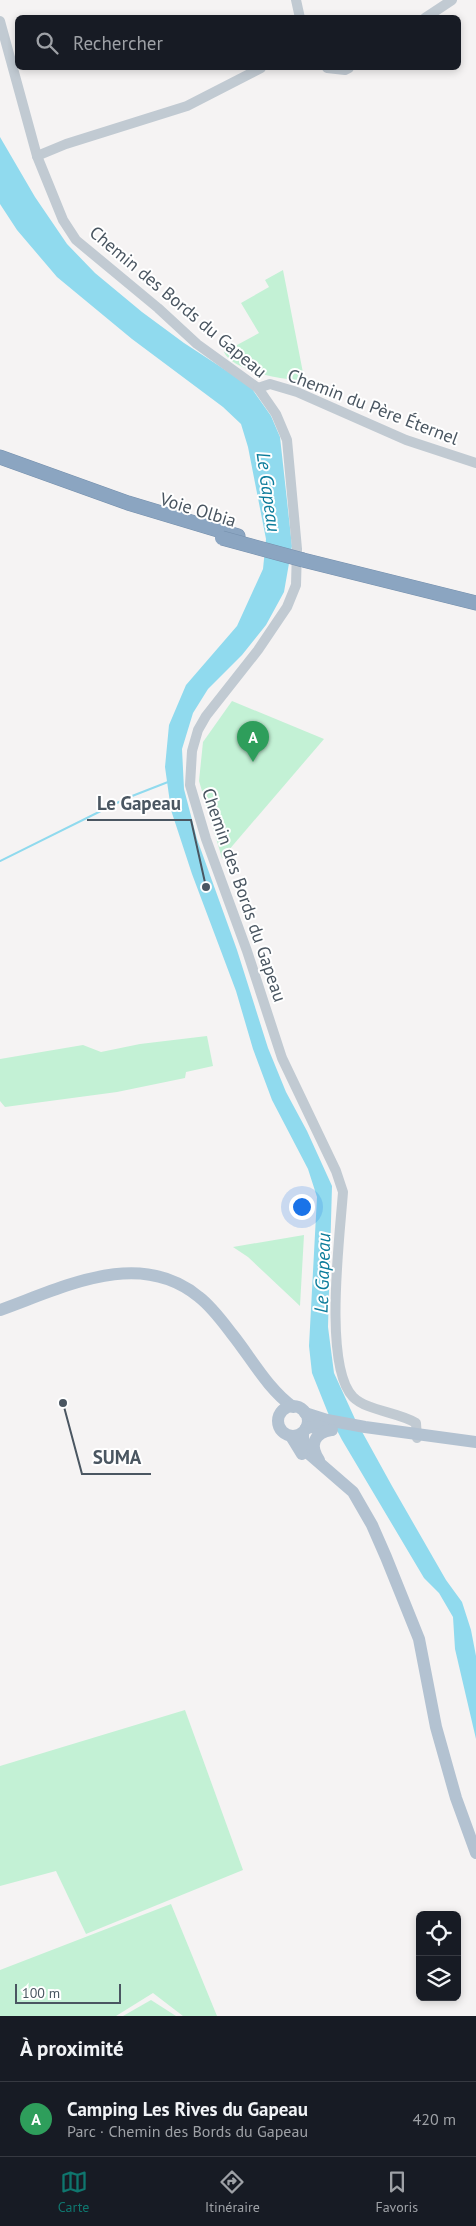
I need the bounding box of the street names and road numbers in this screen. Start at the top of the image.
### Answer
street label: Chemin des Bords du Gapeau [85,221,272,383]
street label: Chemin du Père Éternel [284,363,463,450]
street label: Voie Olbia [156,487,239,532]
street label: Chemin des Bords du Gapeau [197,785,292,1005]

